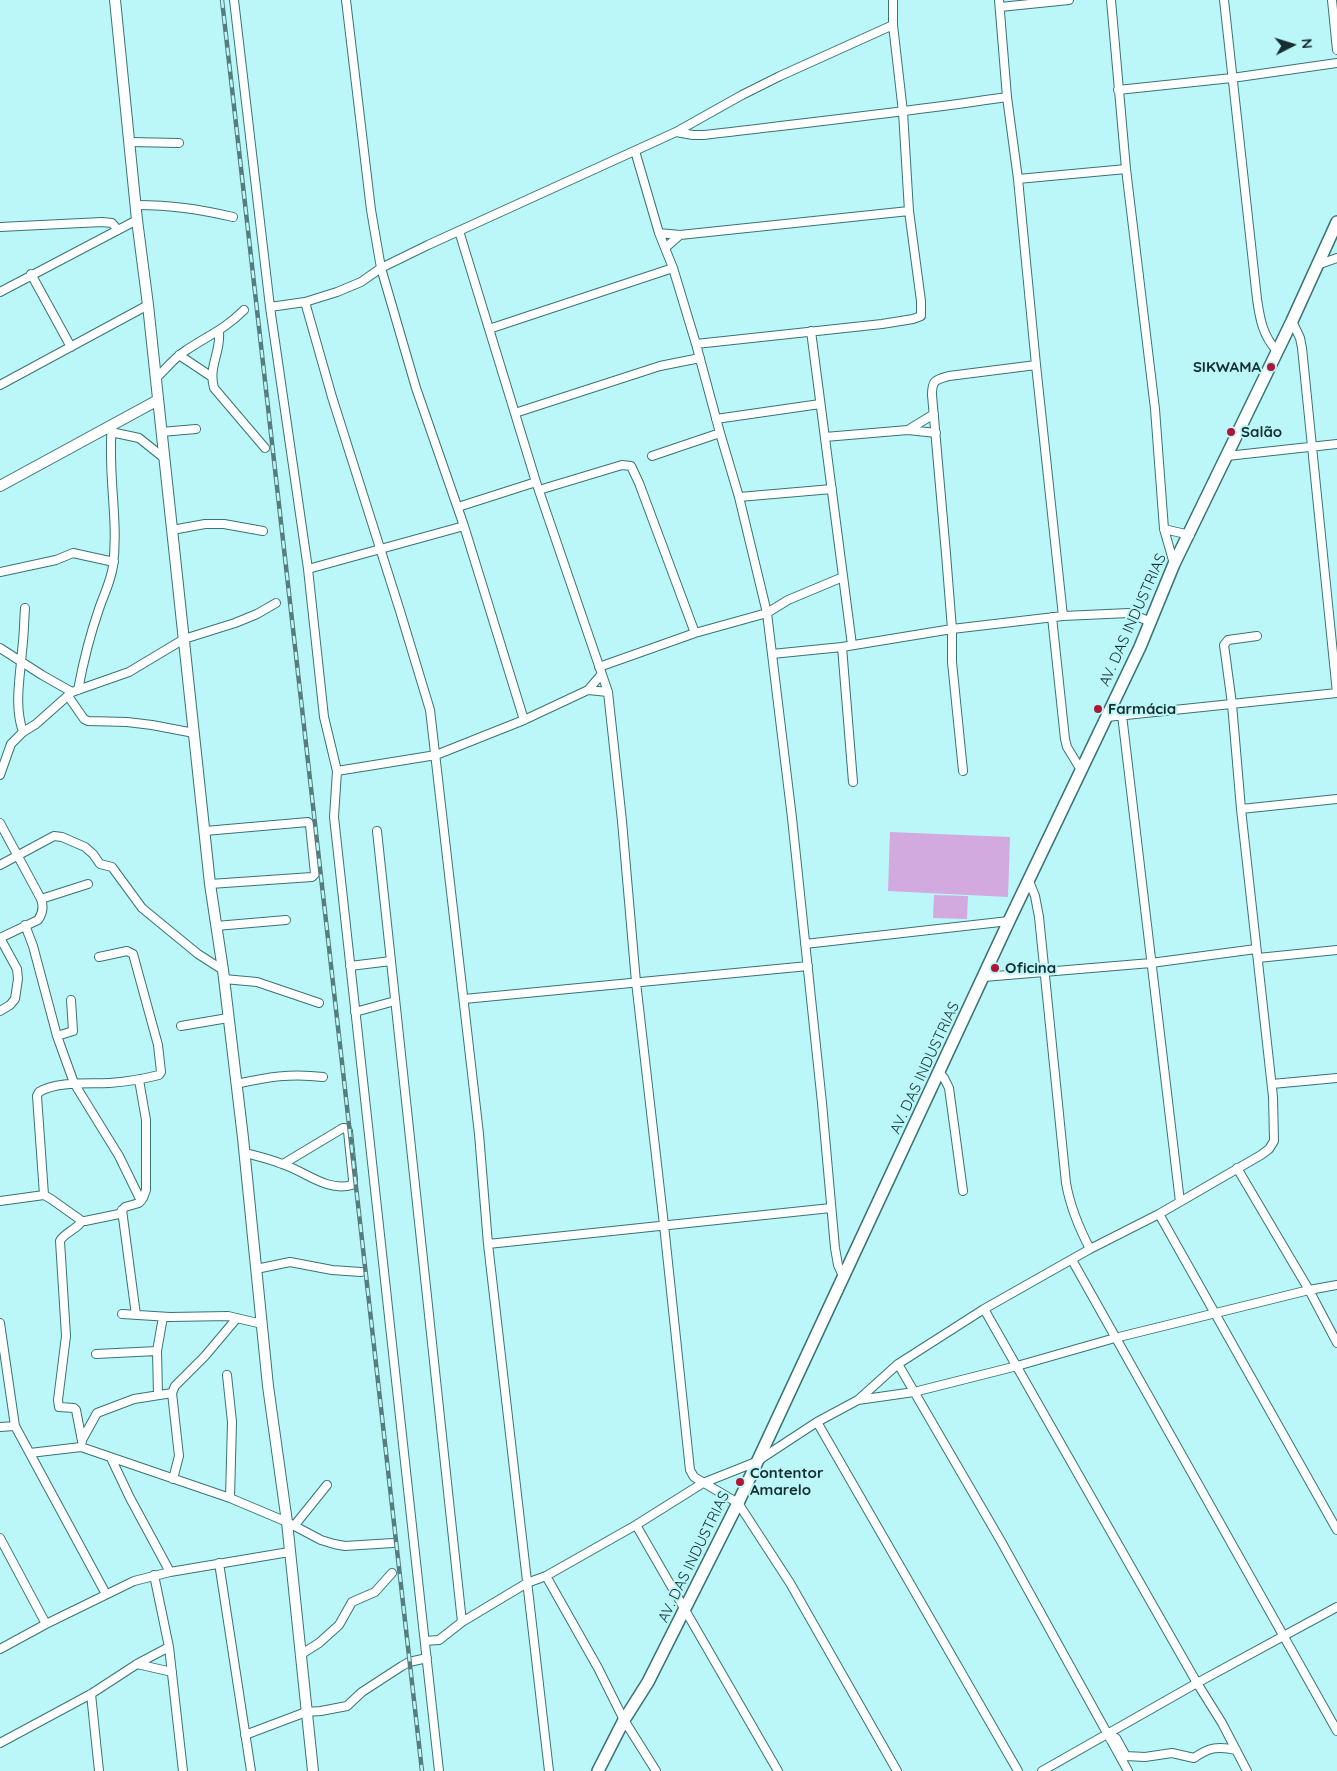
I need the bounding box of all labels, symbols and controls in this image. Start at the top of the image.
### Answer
north arrow [1267,20,1317,70]
text: N [1298,38,1316,50]
place label: SIKWAMA [1193,358,1261,376]
marker: SIKWAMA [1265,361,1277,373]
place label: Salão [1241,423,1282,441]
marker: Salão [1225,426,1237,438]
street label: AV. DAS INDUSTRIAS [1096,551,1170,689]
place label: Farmácia [1108,700,1176,718]
marker: Farmácia [1092,703,1104,715]
place label: Oficina [1005,959,1056,977]
marker: Oficina [989,962,1001,974]
street label: AV. DAS INDUSTRIAS [887,999,963,1137]
place label: Contentor Amarelo [750,1464,823,1499]
marker: Contentor Amarelo [734,1476,746,1488]
street label: AV. DAS INDUSTRIAS [654,1489,734,1625]

